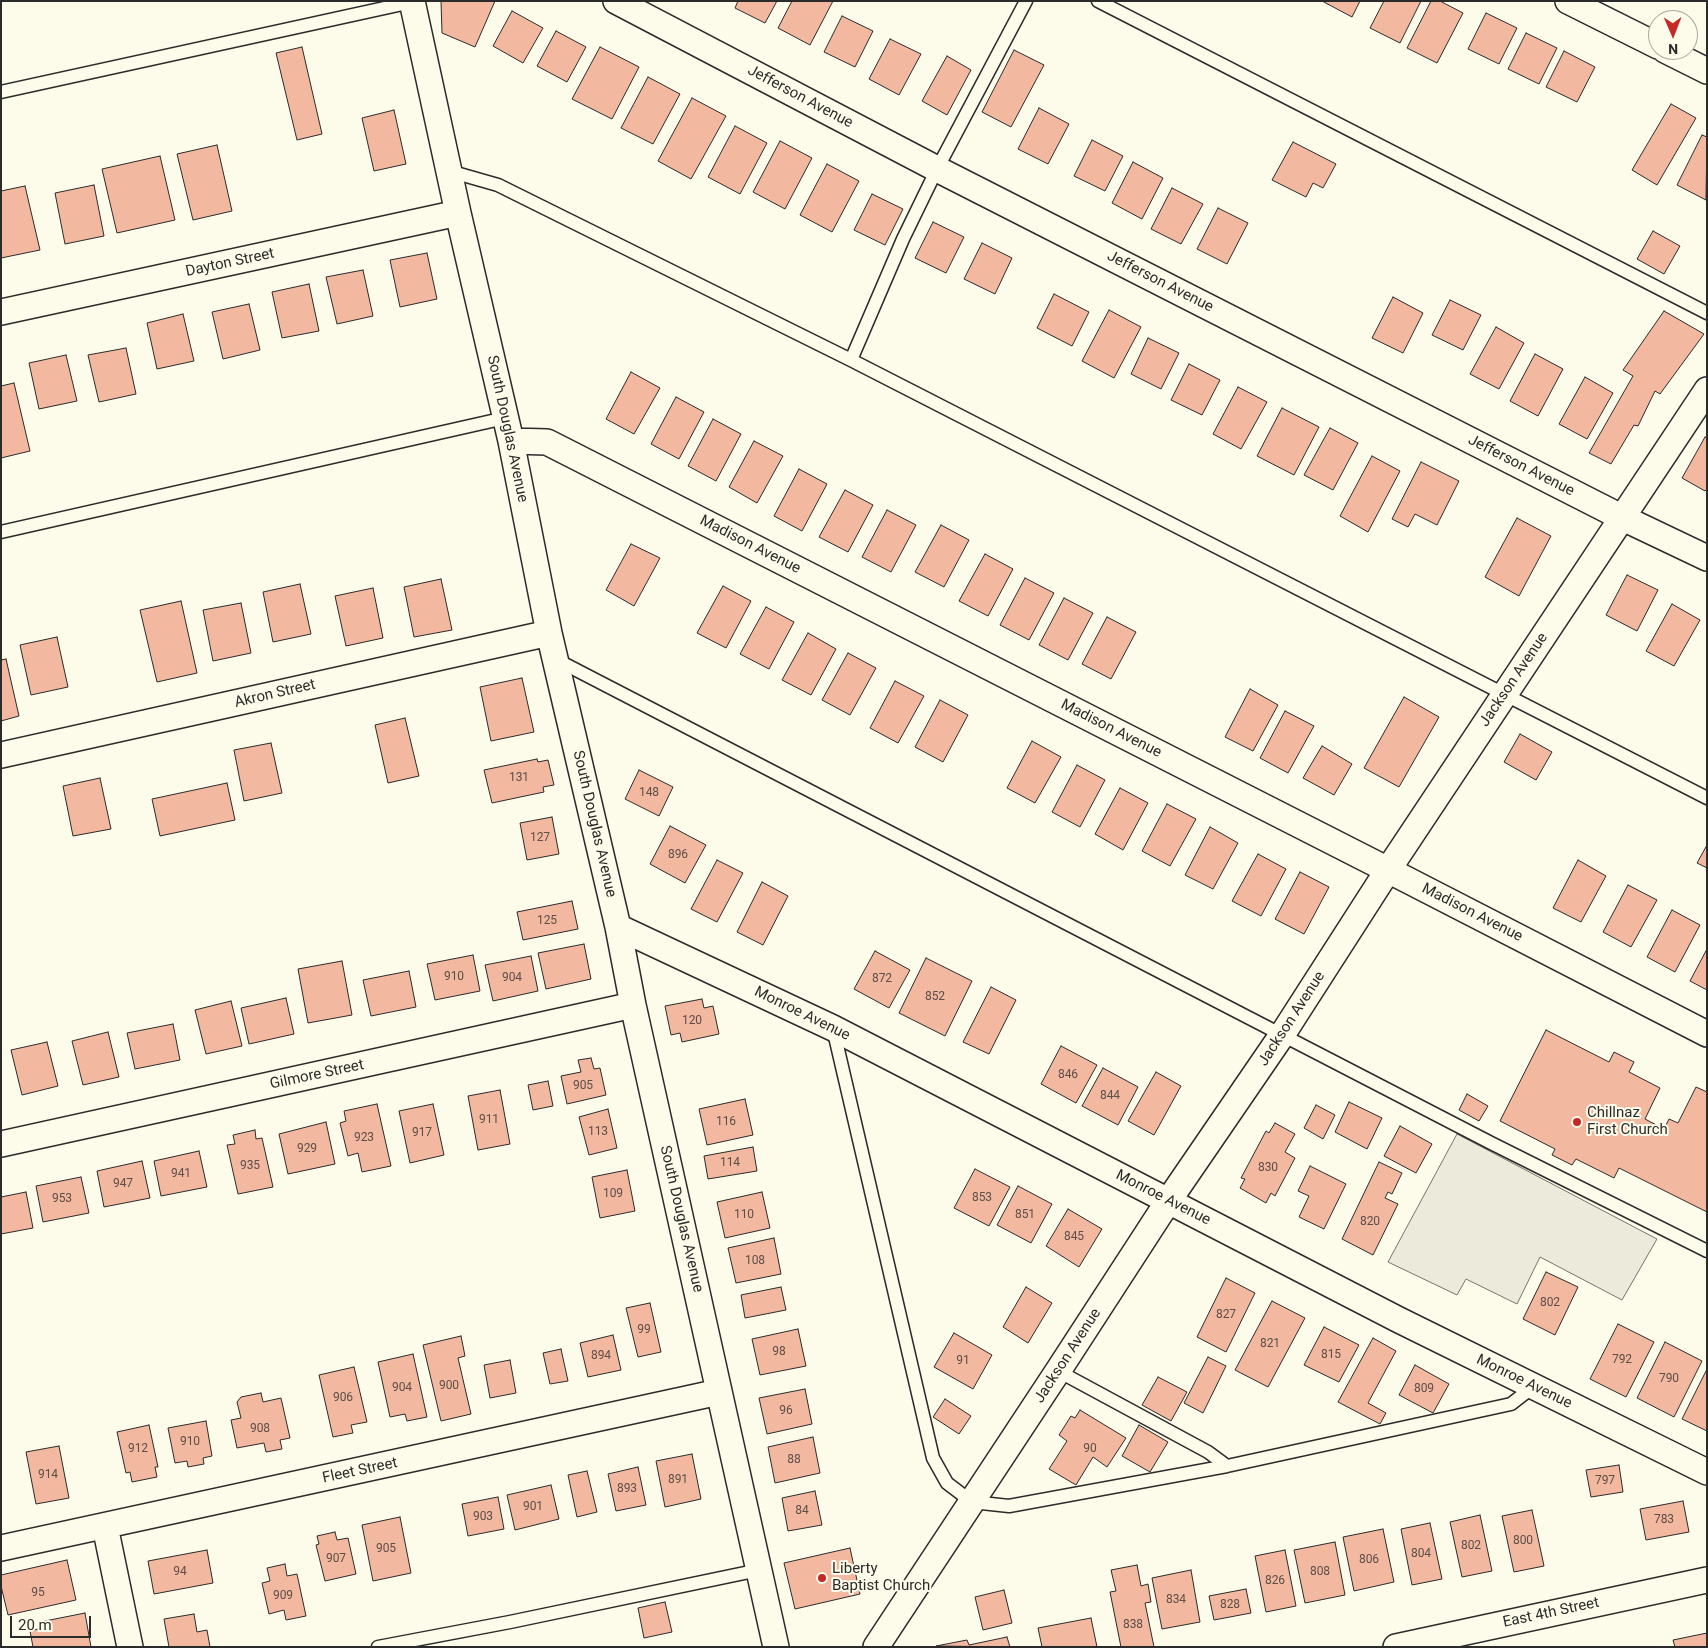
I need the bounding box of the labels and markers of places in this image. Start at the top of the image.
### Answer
place label: Chillnaz First Church [1587,1104,1668,1139]
marker: Chillnaz First Church [1571,1116,1583,1128]
place label: Liberty Baptist Church [832,1560,930,1595]
marker: Liberty Baptist Church [816,1572,828,1584]

